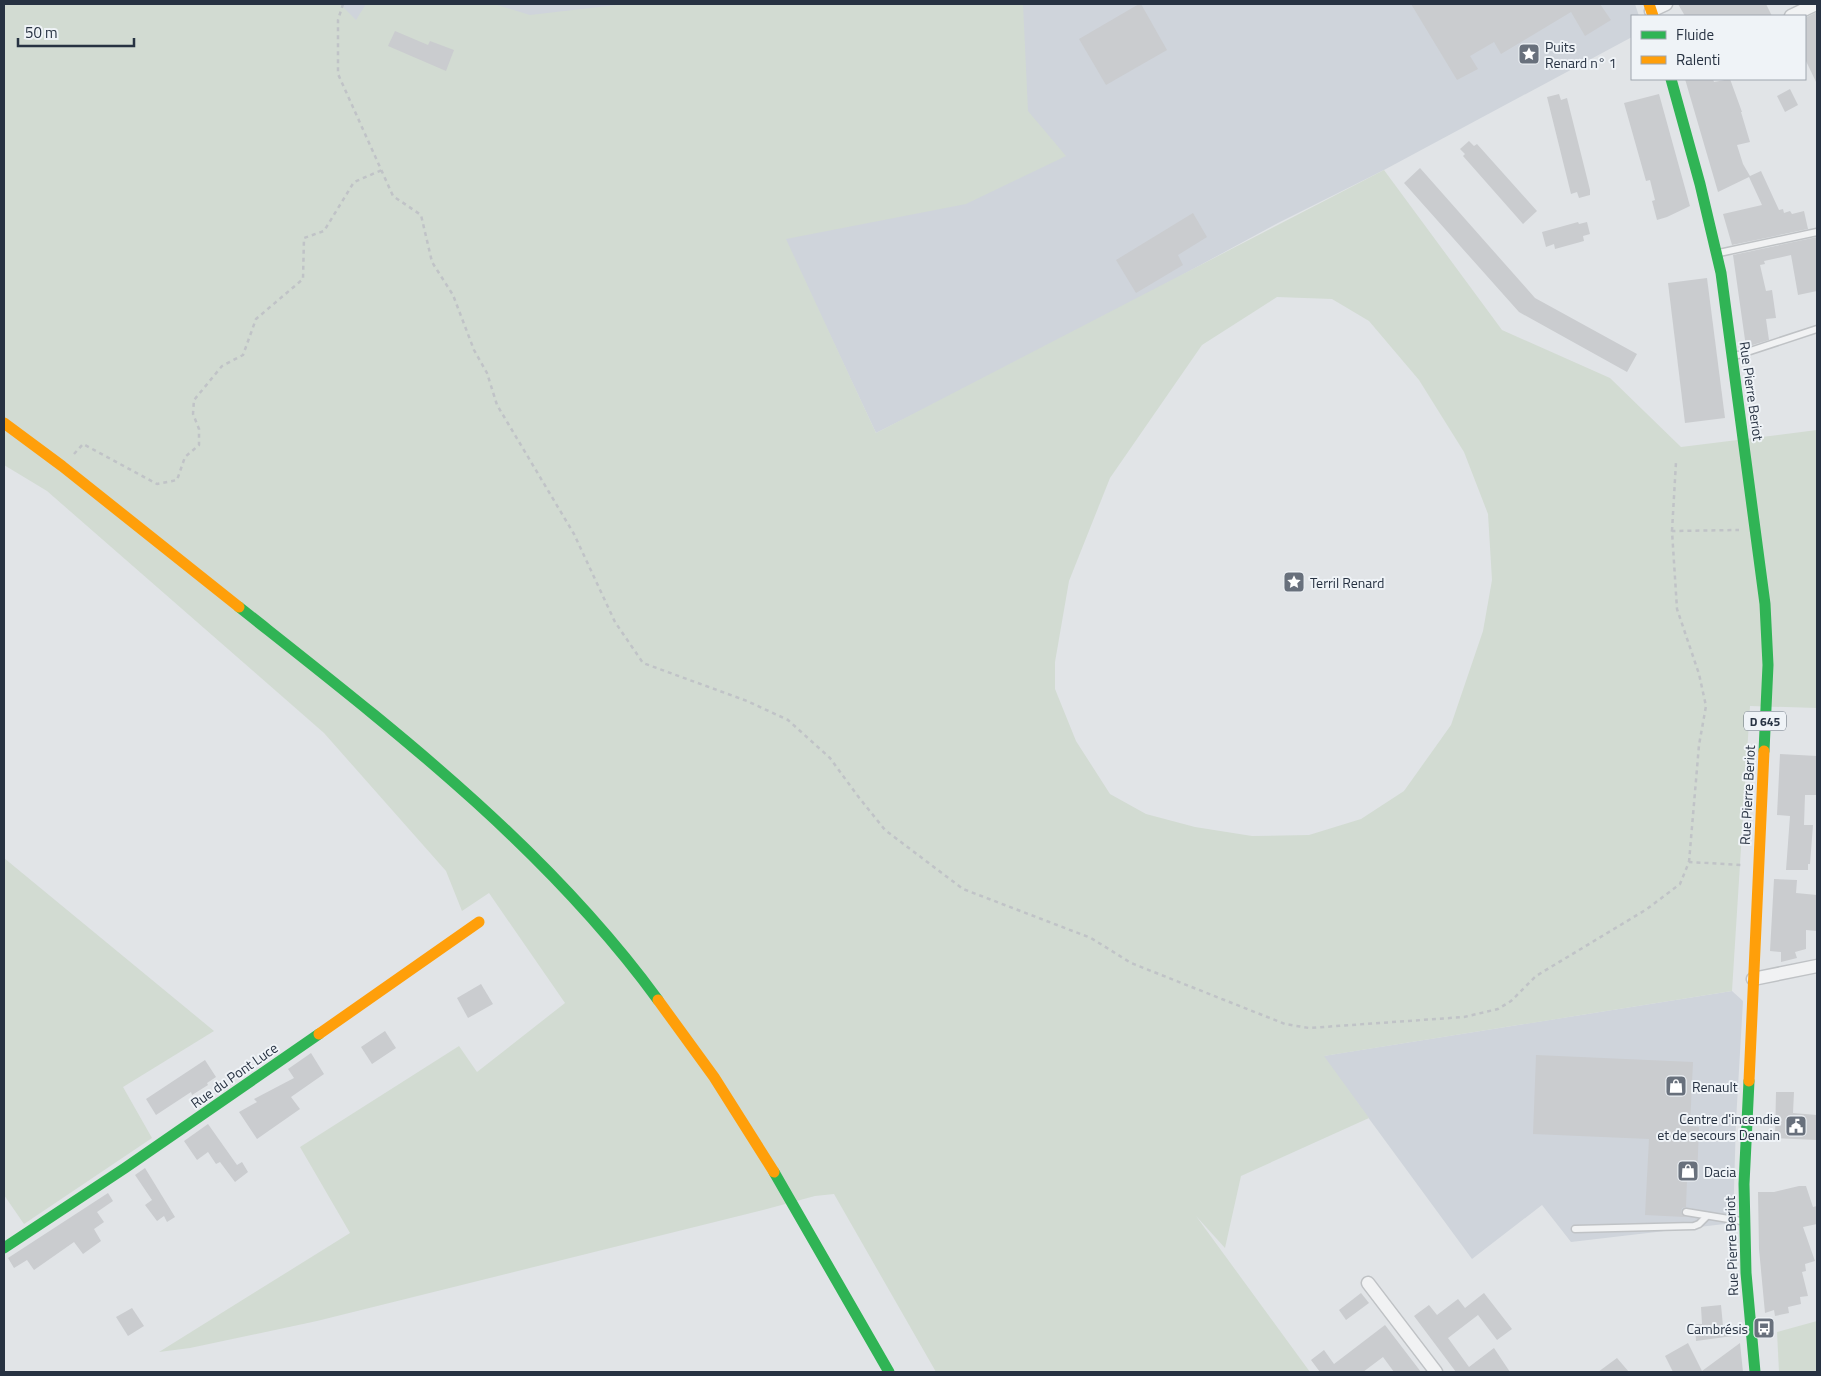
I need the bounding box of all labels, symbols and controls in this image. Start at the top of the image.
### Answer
scale bar [18,15,134,47]
legend [1631,15,1806,80]
text: 50 m [25,21,58,44]
text: Fluide [1676,23,1714,46]
place label: Puits Renard n° 1 [1545,36,1617,73]
place icon: Puits Renard n° 1 [1517,42,1541,66]
text: Ralenti [1676,48,1720,71]
street label: Rue Pierre Beriot [1735,340,1769,442]
place icon: Terril Renard [1282,570,1306,594]
place label: Terril Renard [1310,572,1384,593]
road number: D 645 [1744,711,1786,730]
street label: Rue Pierre Beriot [1734,744,1760,846]
street label: Rue du Pont Luce [186,1037,282,1113]
shop icon: Renault [1664,1074,1688,1098]
place label: Renault [1692,1076,1738,1097]
place label: Centre d'incendie et de secours Denain [1657,1108,1780,1145]
public building icon: Centre d'incendie et de secours Denain [1784,1114,1808,1138]
shop icon: Dacia [1676,1159,1700,1183]
place label: Dacia [1704,1161,1736,1182]
street label: Rue Pierre Beriot [1719,1196,1743,1296]
bus stop icon: Cambrésis [1752,1316,1776,1340]
place label: Cambrésis [1686,1318,1748,1339]

